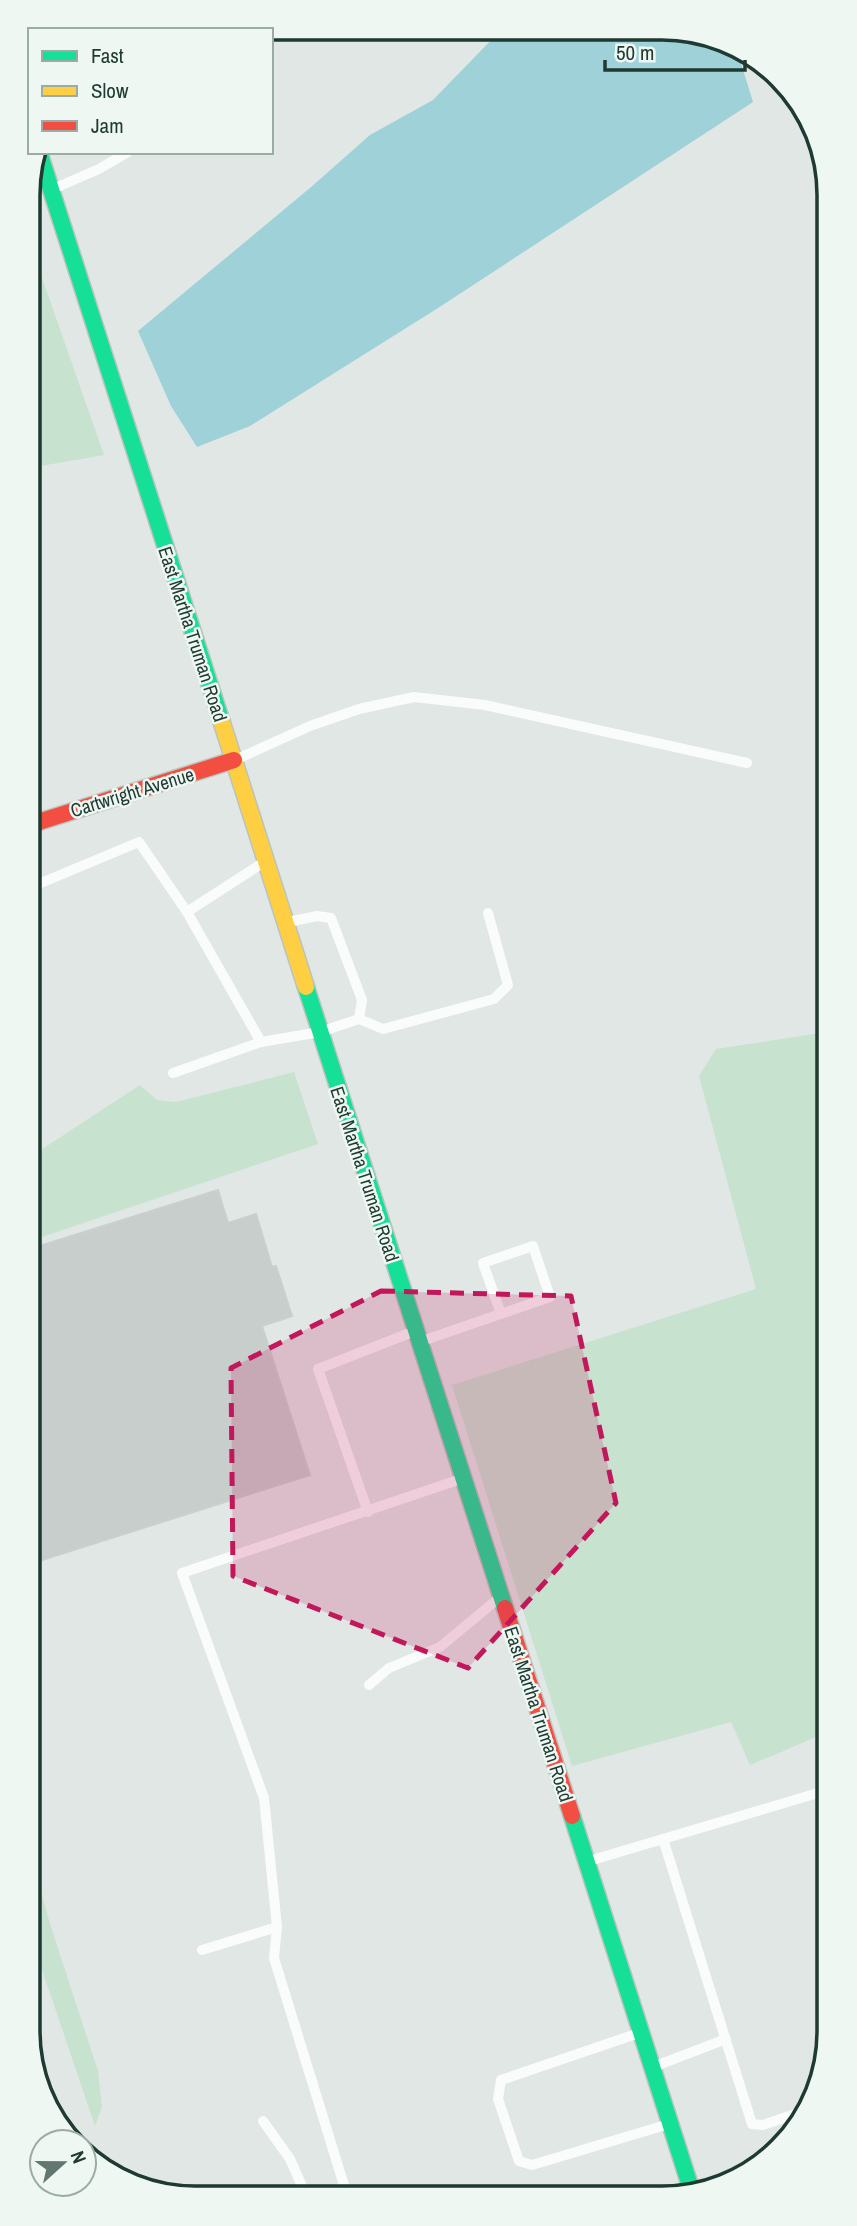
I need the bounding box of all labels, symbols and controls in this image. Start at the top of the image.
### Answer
legend [28,28,273,154]
scale bar [605,28,745,72]
text: 50 m [616,38,654,67]
text: Fast [91,41,124,70]
text: Slow [91,76,129,105]
text: Jam [91,111,124,140]
street label: East Martha Truman Road [152,543,234,725]
street label: Cartwright Avenue [67,761,197,823]
street label: East Martha Truman Road [324,1083,406,1265]
street label: East Martha Truman Road [498,1623,580,1805]
north arrow [28,2128,98,2198]
text: N [65,2147,93,2167]

